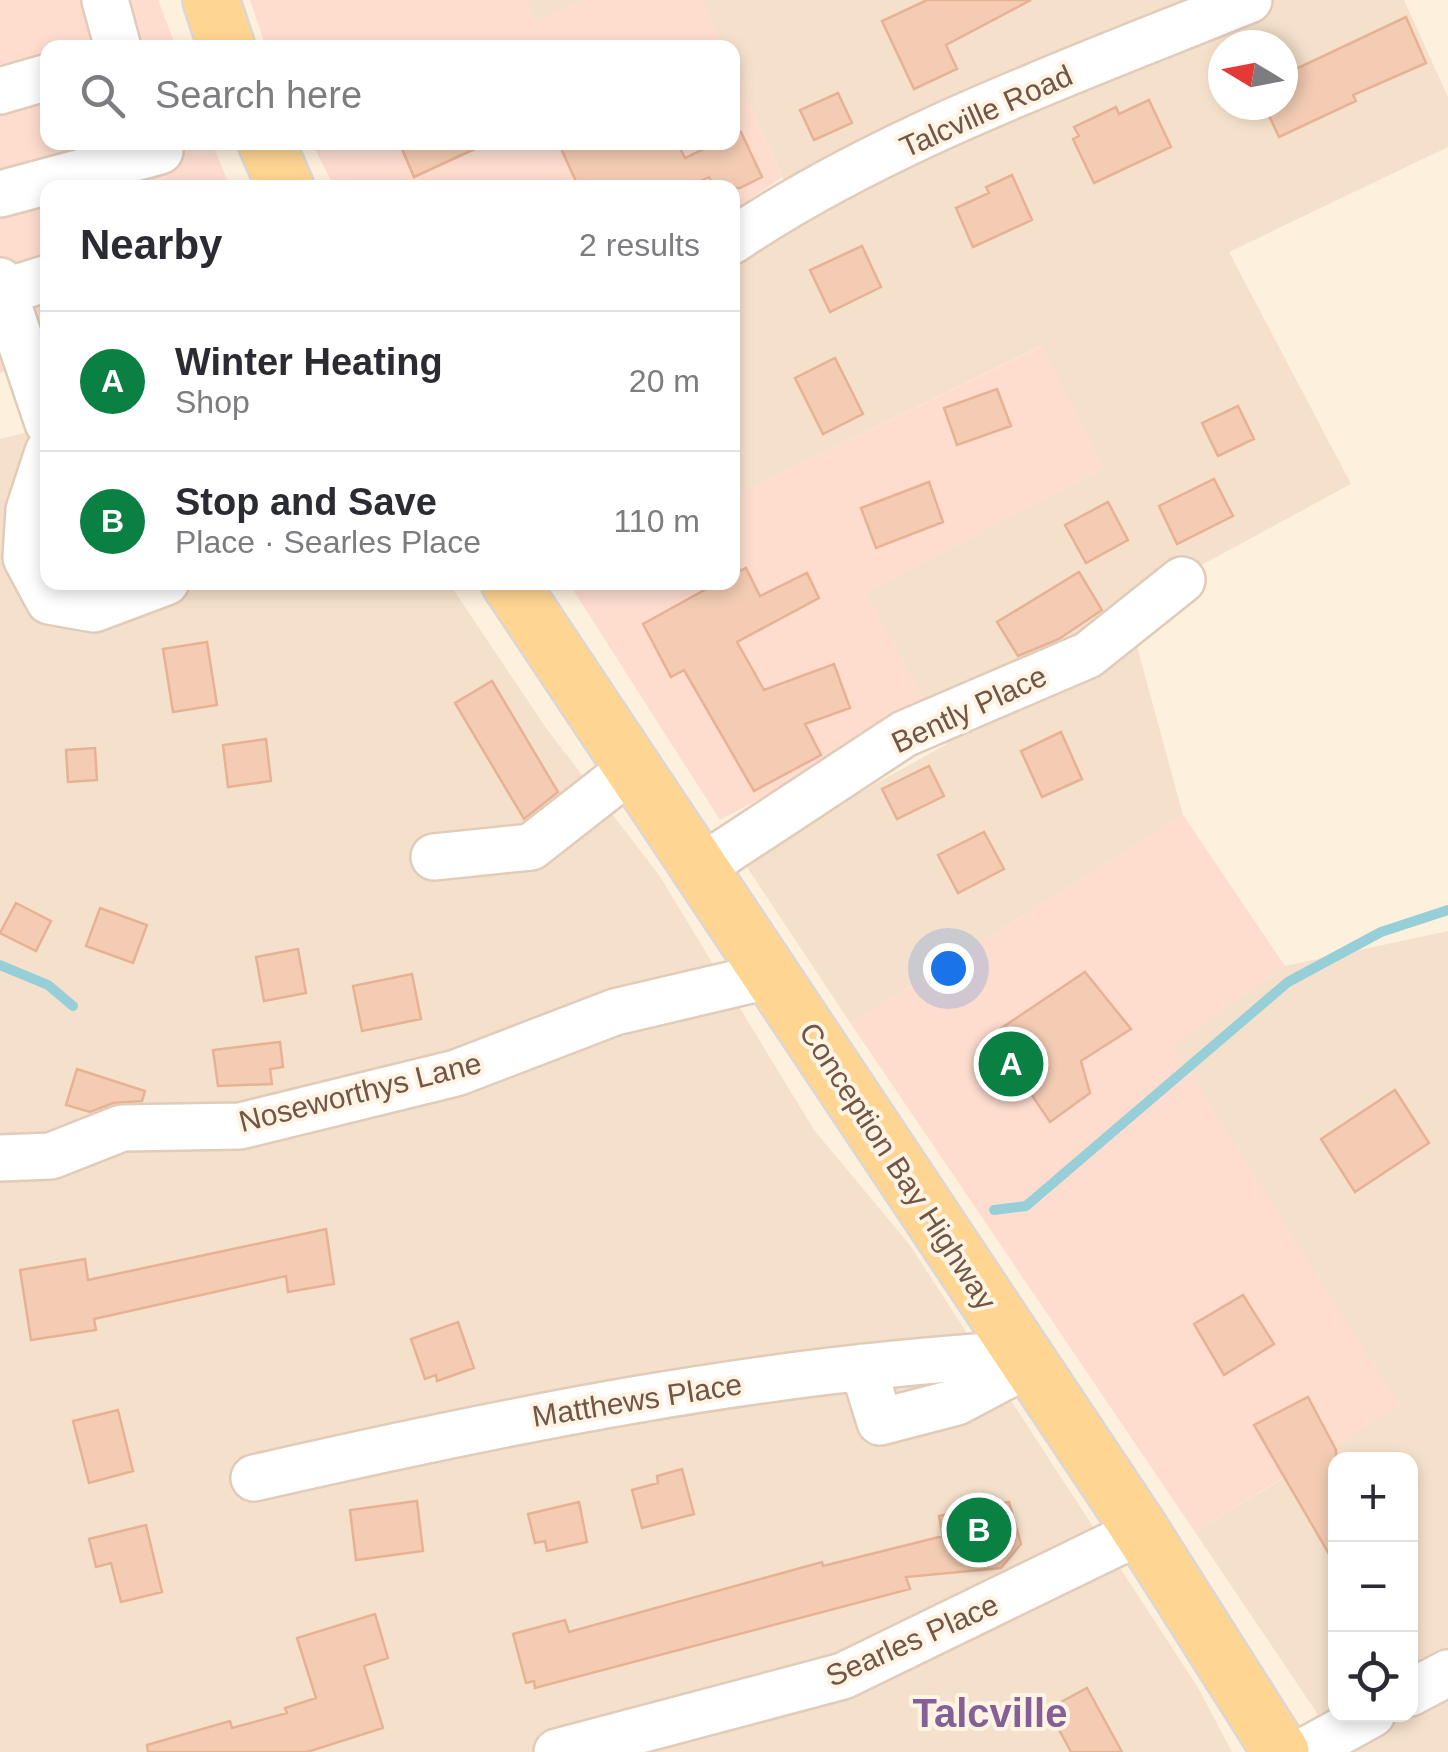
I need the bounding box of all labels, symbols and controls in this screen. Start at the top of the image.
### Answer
north arrow [1208,30,1298,120]
search box [40,40,740,150]
street label: Talcville Road [895,58,1077,164]
icon: search [75,68,130,123]
text: Search here [155,74,362,116]
text: Nearby [80,221,222,268]
text: 2 results [579,227,700,263]
text: Winter Heating [175,341,443,383]
text: A [101,363,124,399]
text: 20 m [629,363,700,399]
text: Shop [175,384,250,420]
text: Stop and Save [175,481,437,523]
text: B [101,503,124,539]
text: 110 m [613,503,700,539]
text: Place · Searles Place [175,524,481,560]
street label: Bently Place [886,659,1052,759]
your location [923,943,974,994]
street label: Conception Bay Highway [793,1016,1003,1316]
pin: A [978,1026,1044,1102]
street label: Noseworthys Lane [235,1046,485,1138]
street label: Matthews Place [530,1367,744,1433]
map controls [1328,1452,1418,1722]
button: + [1328,1452,1418,1542]
pin: B [946,1492,1012,1568]
button: − [1328,1542,1418,1632]
street label: Searles Place [821,1587,1003,1693]
button: locate [1328,1632,1418,1722]
district label: Talcville [913,1691,1067,1735]

